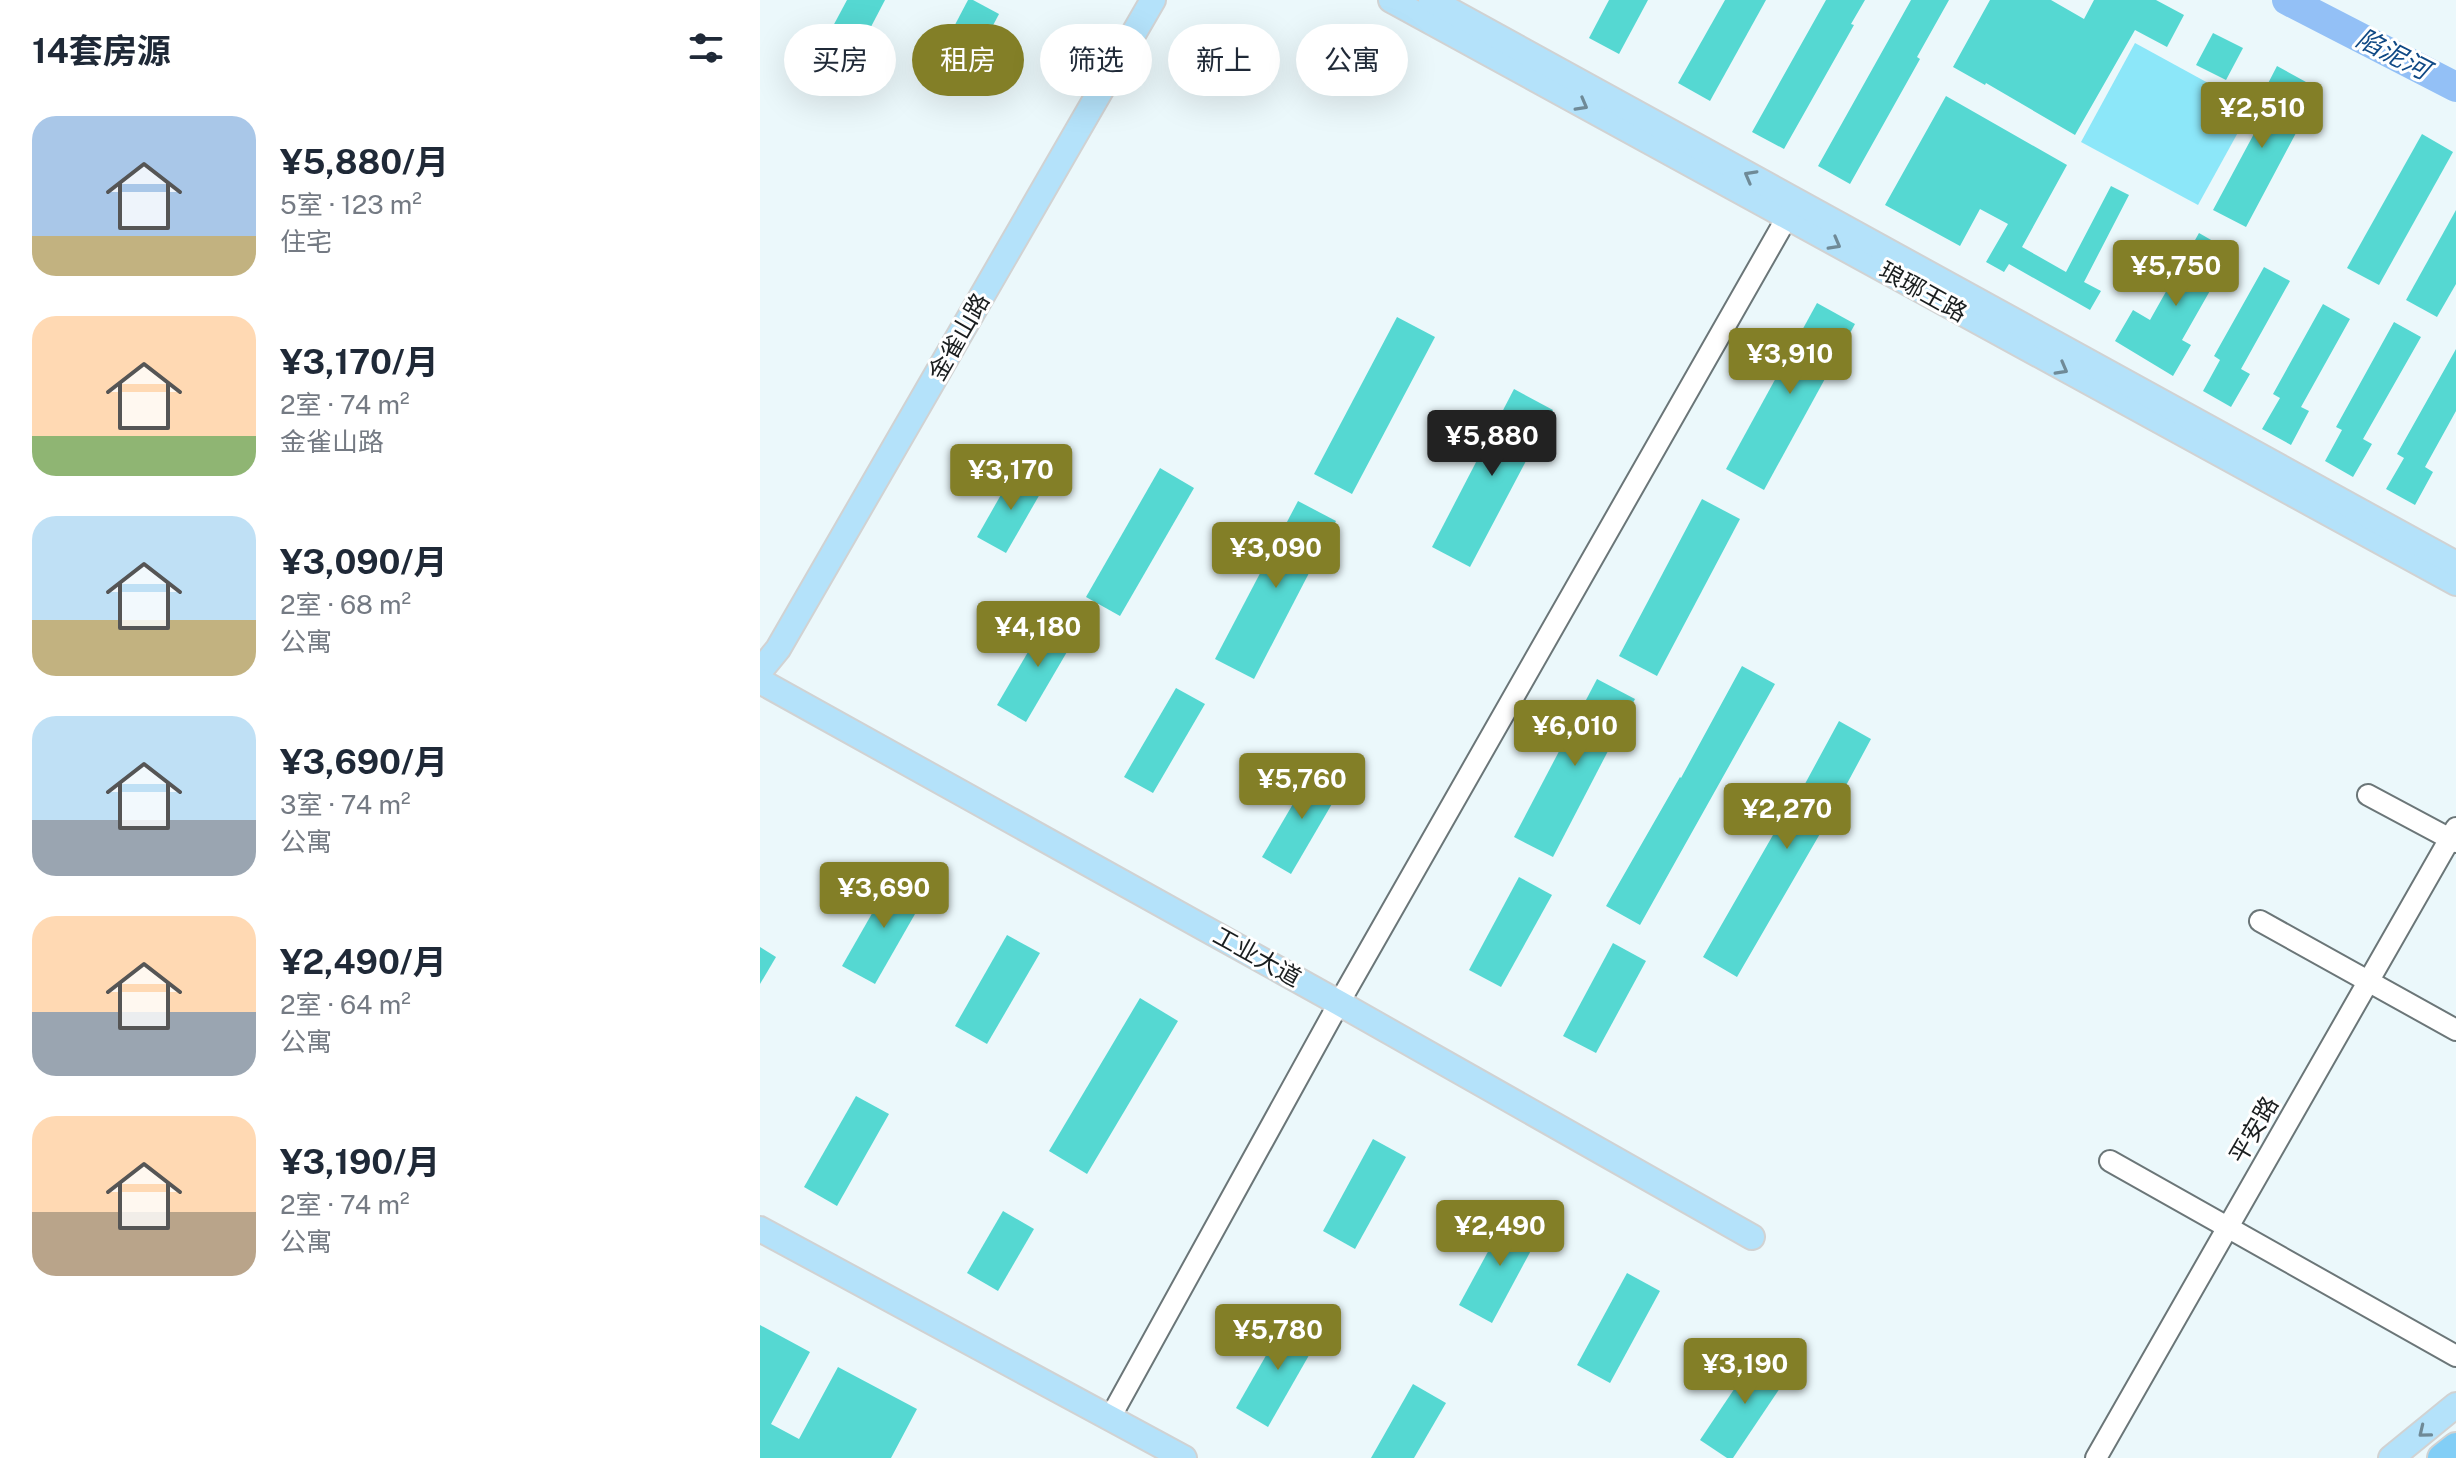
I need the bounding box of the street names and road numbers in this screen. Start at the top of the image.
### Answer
street label: 琅琊王路 [1875,256,1972,327]
street label: 金雀山路 [922,288,994,385]
street label: 工业大道 [1209,921,1306,992]
street label: 平安路 [2223,1091,2283,1168]

